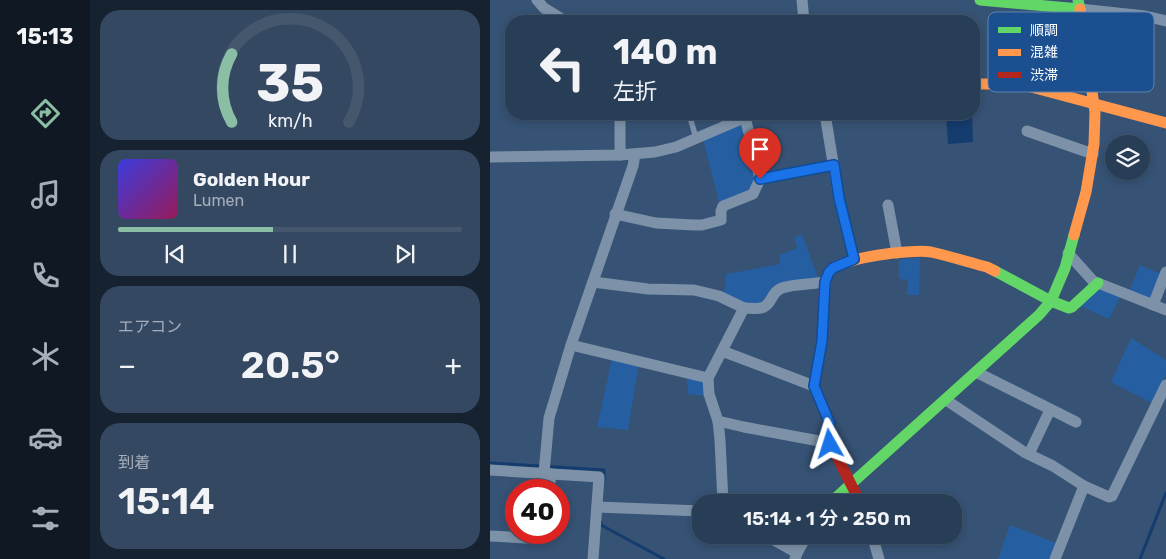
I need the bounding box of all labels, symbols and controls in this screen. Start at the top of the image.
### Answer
legend [988,12,1154,92]
text: 順調 [1030,22,1058,39]
text: 15:13 [16,23,74,50]
text: 140 m [613,31,718,73]
icon: left [530,35,595,100]
text: 混雑 [1030,44,1058,61]
text: 35 [256,52,324,114]
text: 渋滞 [1030,67,1058,84]
text: 左折 [613,78,657,105]
icon: directions [28,96,63,131]
text: km/h [268,110,312,131]
pin [739,128,781,179]
icon: arrive [746,135,774,163]
map controls [1105,135,1150,180]
button: layers [1105,135,1150,180]
text: Golden Hour [193,168,310,191]
icon: music [28,177,63,212]
text: Lumen [193,191,244,210]
icon: previous [161,240,189,268]
icon: pause [276,240,304,268]
icon: next [391,240,419,268]
icon: phone [28,258,63,293]
text: エアコン [118,317,182,336]
icon: climate [28,339,63,374]
text: 20.5° [241,342,340,388]
text: − [118,349,136,382]
text: + [445,349,462,382]
position arrow [803,417,855,469]
icon: car [28,420,63,455]
text: 到着 [118,453,150,472]
text: 15:14 [118,478,215,524]
speed limit sign: 40 [505,479,570,544]
icon: filters [28,501,63,536]
text: 15:14 · 1 分 · 250 m [743,507,911,530]

